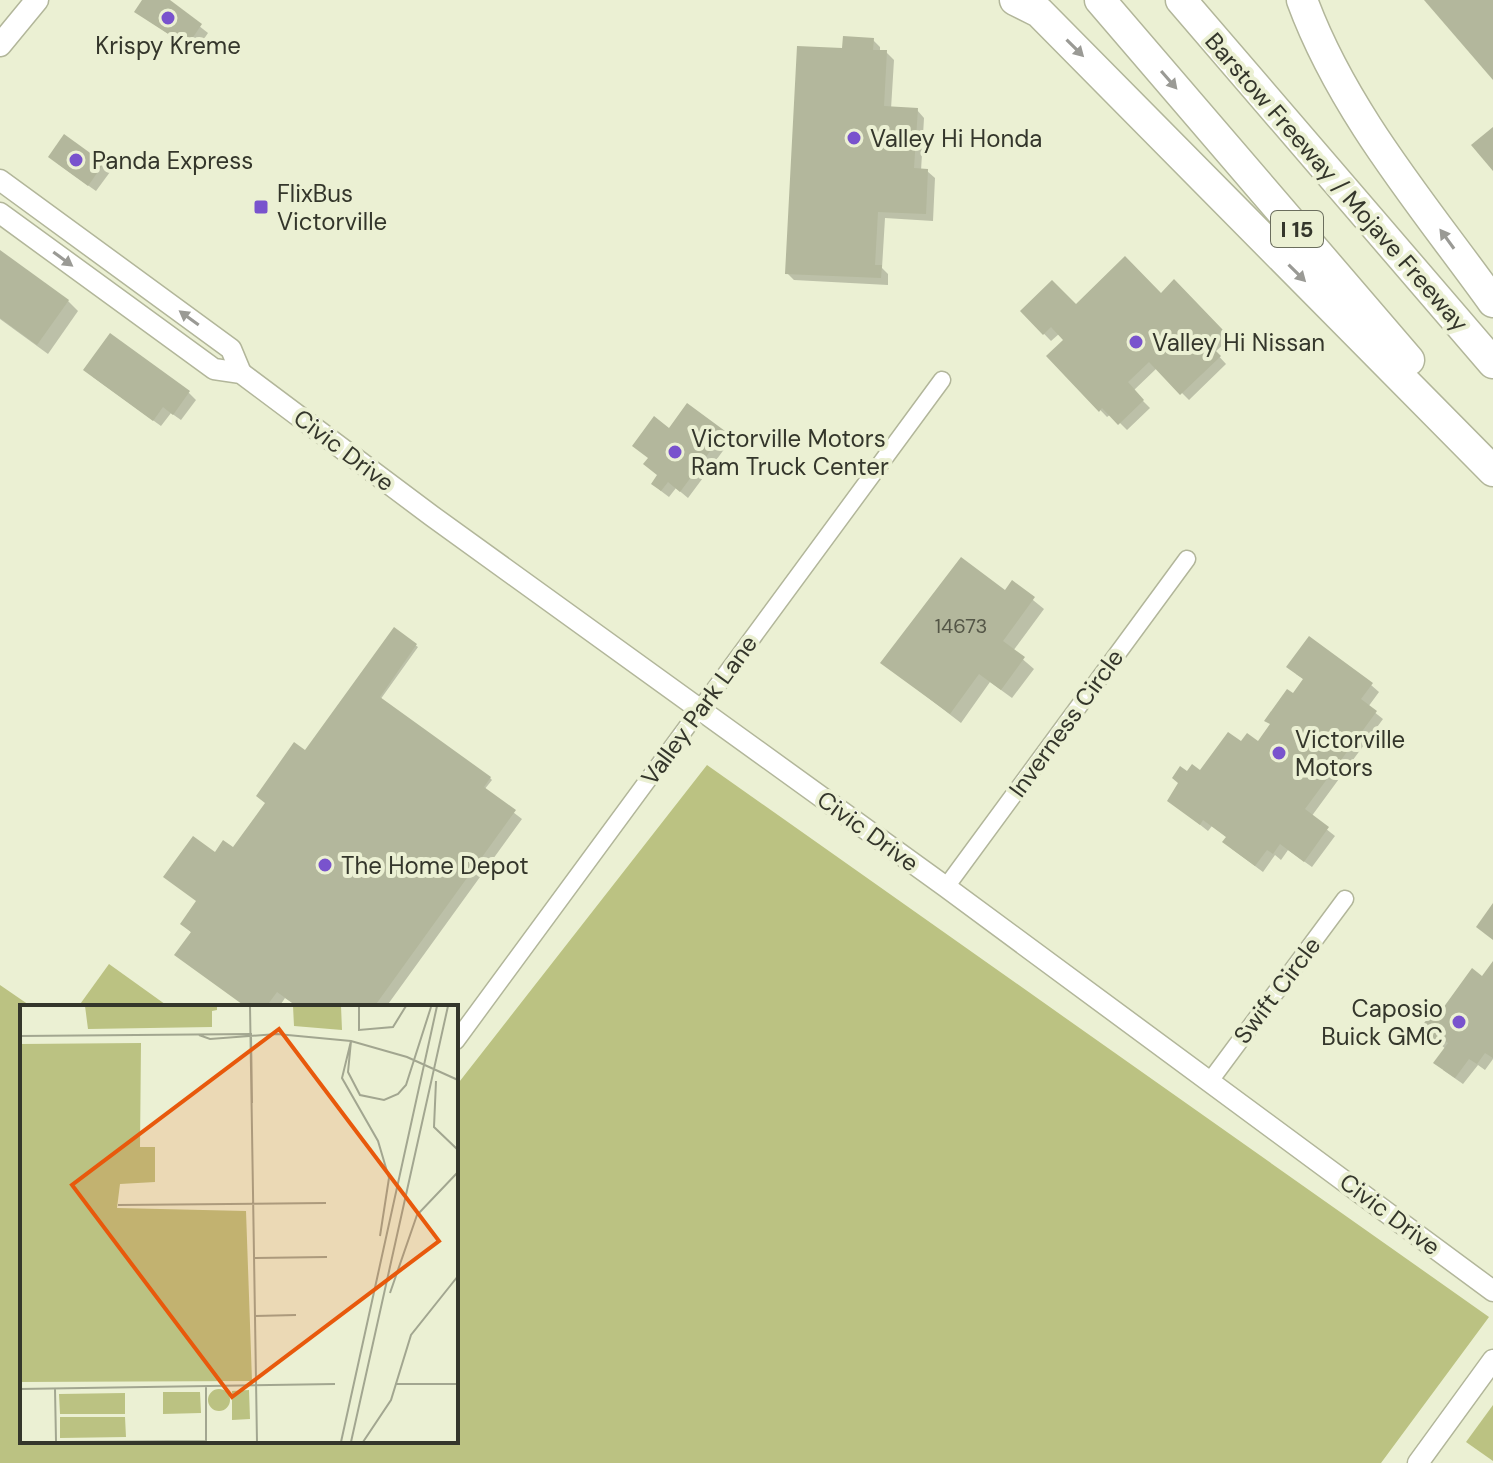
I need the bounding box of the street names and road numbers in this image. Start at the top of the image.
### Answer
street label: Barstow Freeway / Mojave Freeway [1199,26,1475,338]
road number: I 15 [1271,211,1323,247]
street label: Civic Drive [287,402,401,498]
street label: Valley Park Lane [634,629,764,791]
street label: Inverness Circle [1002,643,1130,803]
street label: Civic Drive [811,784,925,878]
street label: Swift Circle [1227,930,1327,1050]
street label: Civic Drive [1333,1166,1447,1262]

